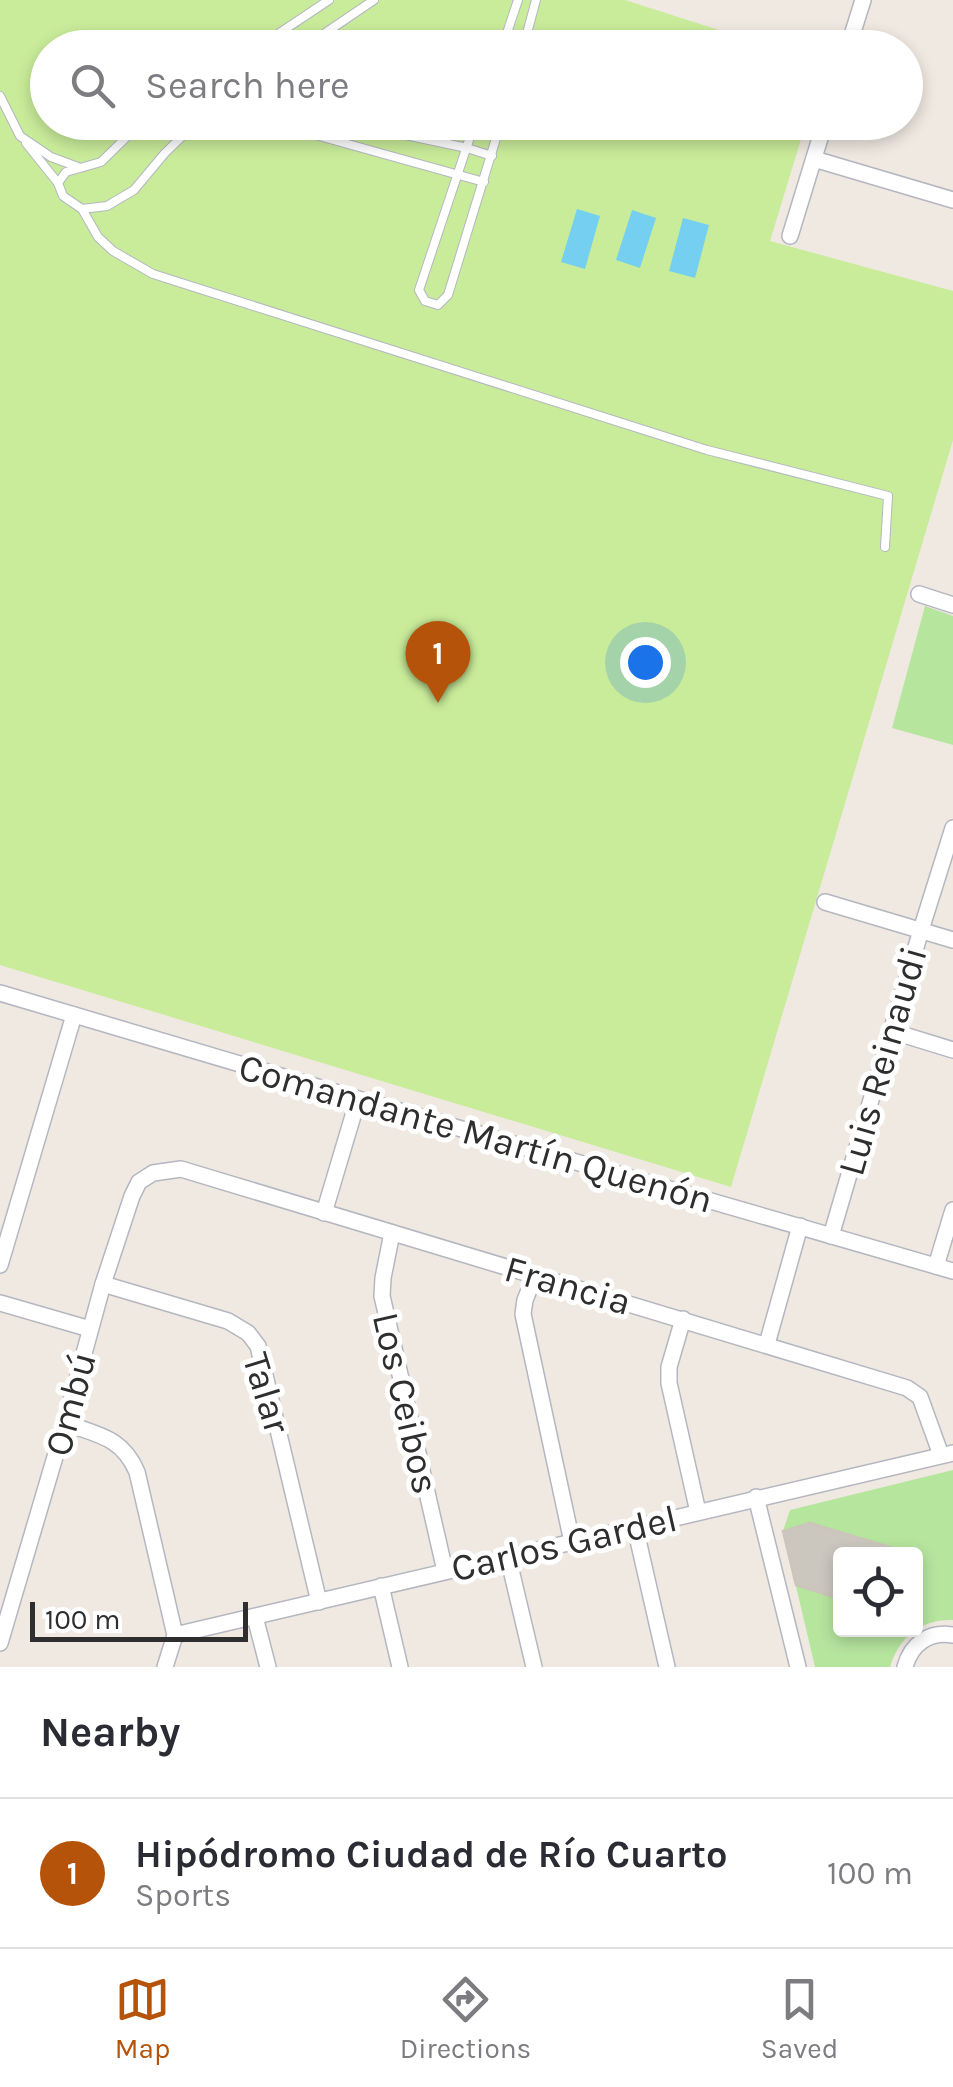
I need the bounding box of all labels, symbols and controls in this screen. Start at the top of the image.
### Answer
search box [30,30,923,140]
icon: search [65,58,120,113]
text: Search here [145,63,349,108]
pin: 1 [406,620,470,703]
your location [620,637,671,688]
street label: Luis Reinaudi [828,942,937,1181]
street label: Comandante Martín Quenón [234,1044,718,1223]
street label: Francia [499,1246,636,1325]
street label: Los Ceibos [363,1308,448,1498]
street label: Ombú [35,1347,106,1461]
street label: Talar [233,1347,300,1439]
street label: Carlos Gardel [447,1496,681,1591]
map controls [833,1547,923,1637]
button: locate [833,1547,923,1637]
scale bar [30,1597,248,1642]
text: 100 m [45,1603,120,1636]
text: Nearby [40,1707,180,1757]
text: Hipódromo Ciudad de Río Cuarto [135,1832,727,1877]
text: 1 [67,1855,78,1892]
text: 100 m [827,1855,913,1892]
text: Sports [135,1877,231,1914]
tab: Map [115,1972,170,2065]
tab: Directions [400,1972,531,2065]
tab: Saved [761,1972,838,2065]

